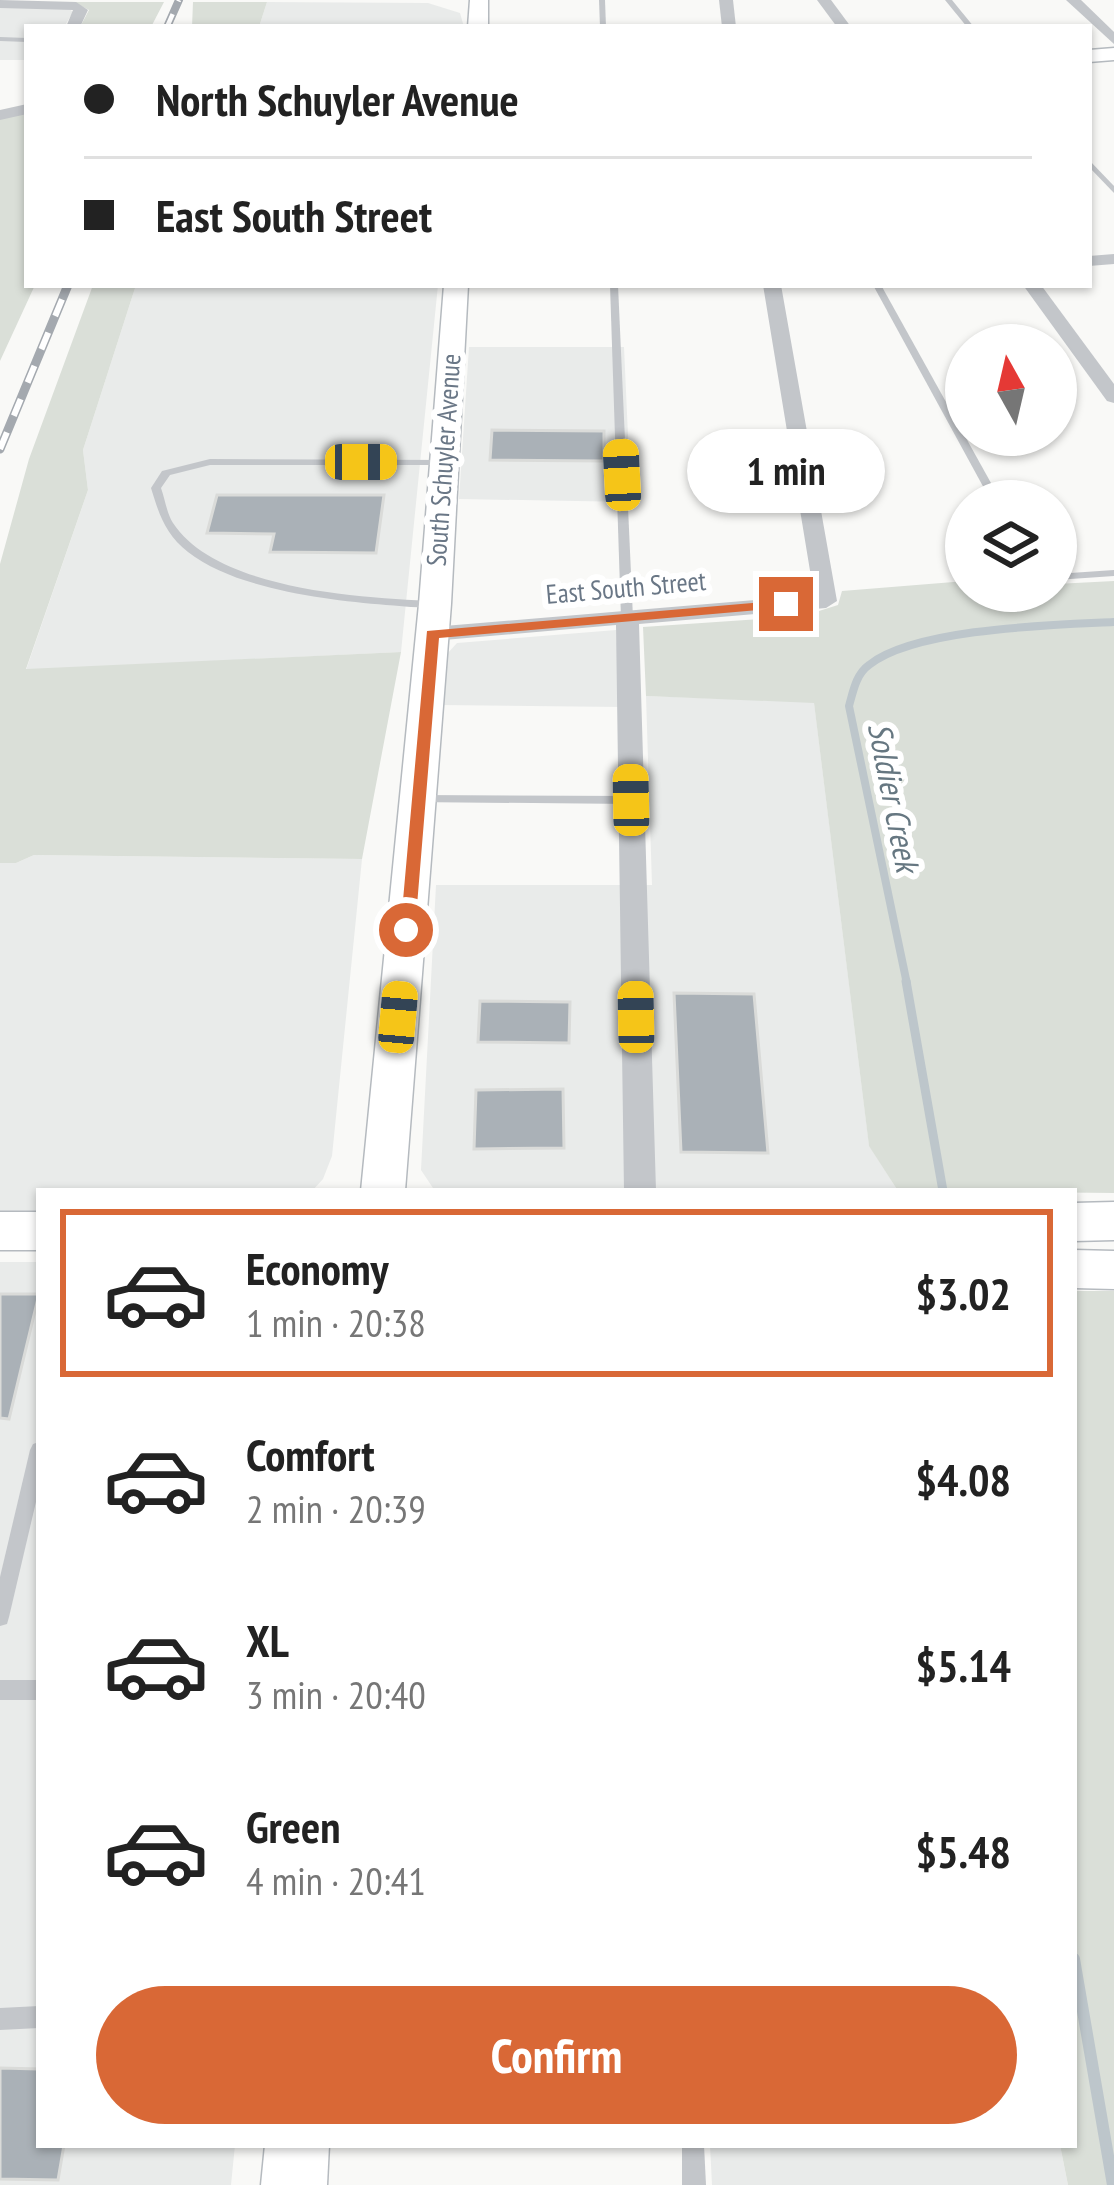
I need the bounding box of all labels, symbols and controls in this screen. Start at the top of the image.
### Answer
text: North Schuyler Avenue [156,70,519,128]
text: East South Street [156,186,432,244]
north arrow [945,324,1077,456]
map controls [945,324,1077,612]
street label: South Schuyler Avenue [419,352,467,567]
callout: 1 min [687,430,885,514]
car [602,438,642,512]
car [325,444,397,480]
text: 1 min [747,445,825,496]
button: layers [945,480,1077,612]
street label: East South Street [544,563,708,611]
route end [759,577,813,631]
water label: Soldier Creek [859,719,931,879]
car [612,764,650,836]
route start [379,903,433,957]
car [377,980,419,1054]
car [617,981,655,1053]
icon: car [102,1239,210,1347]
text: Economy [246,1239,389,1297]
text: $3.02 [915,1264,1011,1322]
text: 1 min · 20:38 [246,1297,426,1348]
icon: car [102,1425,210,1533]
text: Comfort [246,1425,375,1483]
text: $4.08 [915,1450,1011,1508]
text: 2 min · 20:39 [246,1483,426,1534]
icon: car [102,1611,210,1719]
text: XL [246,1611,289,1669]
text: $5.14 [915,1636,1011,1694]
text: 3 min · 20:40 [246,1669,426,1720]
icon: car [102,1797,210,1905]
text: Green [246,1797,341,1855]
text: $5.48 [915,1822,1011,1880]
text: 4 min · 20:41 [246,1855,426,1906]
button: Confirm [96,1986,1017,2124]

